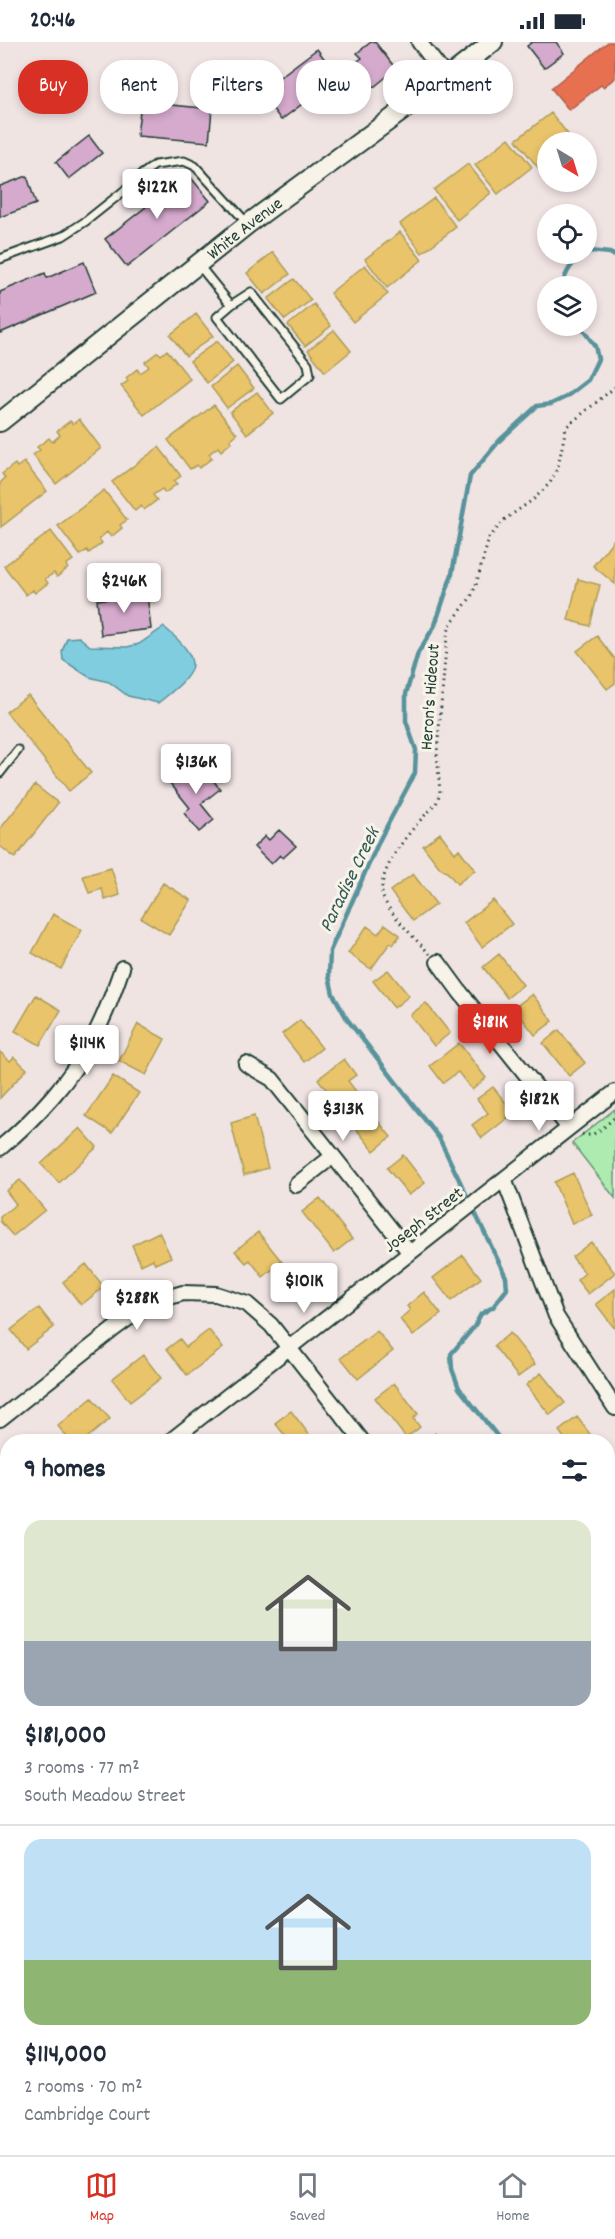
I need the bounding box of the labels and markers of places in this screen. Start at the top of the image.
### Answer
pin: $122K [115,169,199,220]
pin: $246K [82,563,166,614]
pin: $136K [154,744,238,795]
pin: $181K [448,1004,532,1055]
pin: $114K [45,1025,129,1076]
pin: $182K [497,1081,581,1132]
pin: $313K [301,1091,385,1142]
pin: $101K [262,1263,346,1314]
pin: $288K [95,1280,179,1331]

